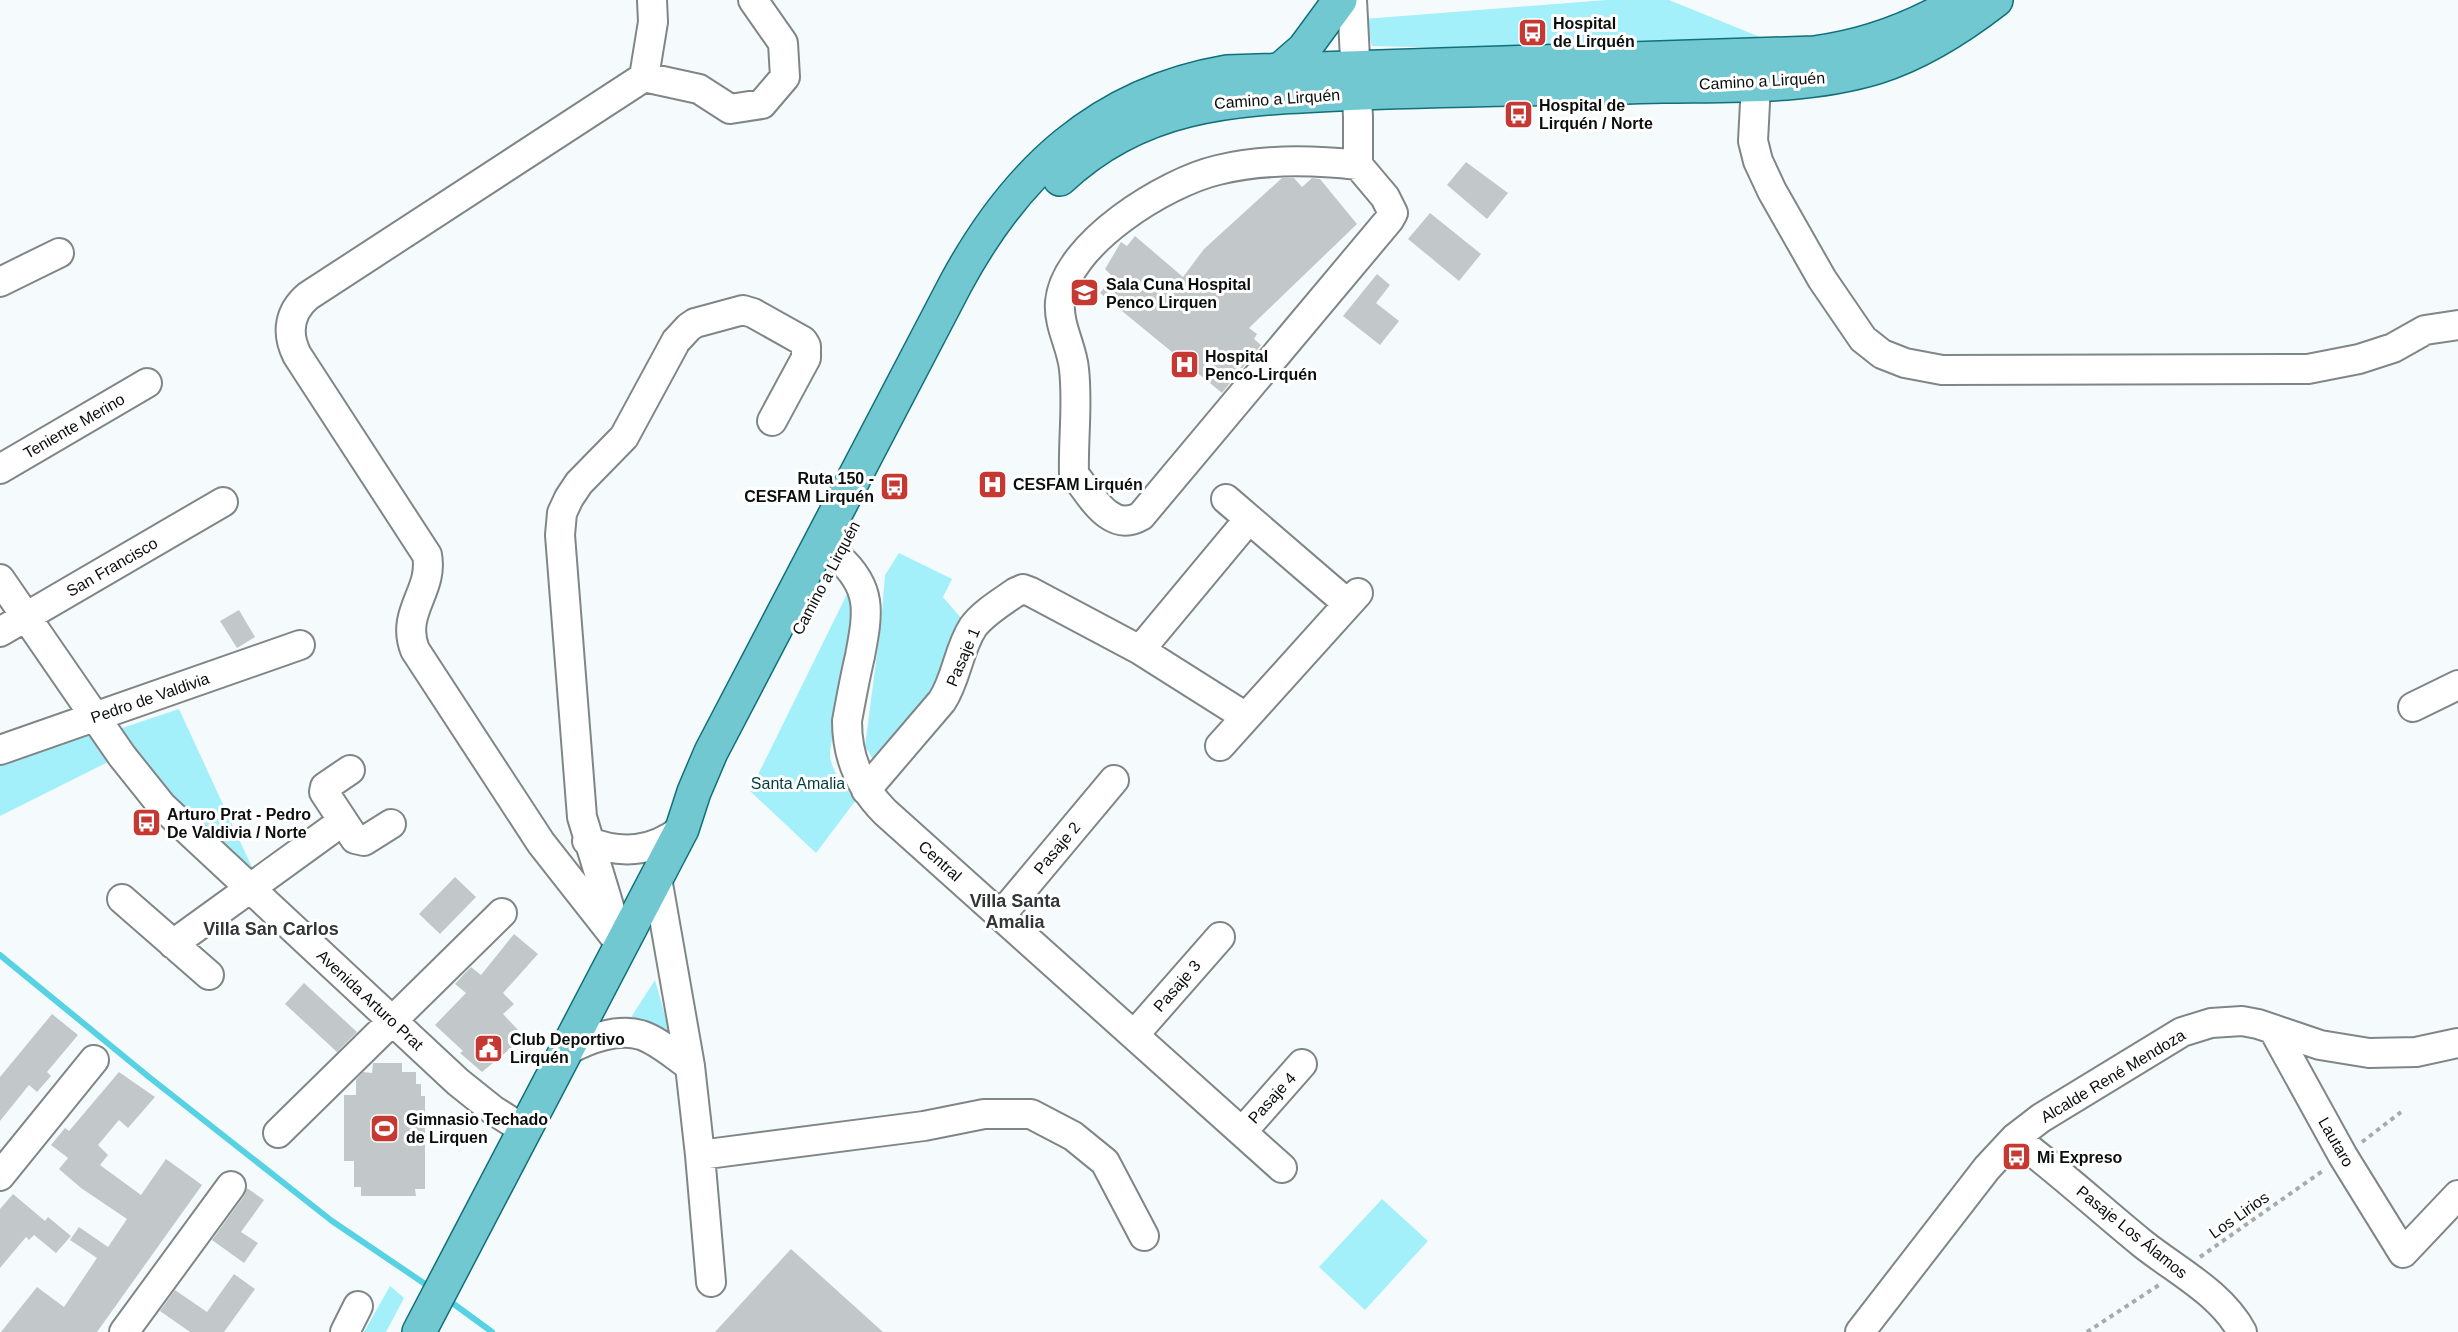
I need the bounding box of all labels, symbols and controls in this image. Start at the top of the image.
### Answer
place label: Hospital de Lirquén [1553,15,1635,50]
bus stop icon: Hospital de Lirquén [1516,16,1548,48]
street label: Camino a Lirquén [1698,69,1826,93]
street label: Camino a Lirquén [1213,86,1341,112]
place label: Hospital de Lirquén / Norte [1539,97,1653,132]
bus stop icon: Hospital de Lirquén / Norte [1502,98,1534,130]
place label: Sala Cuna Hospital Penco Lirquen [1106,276,1251,311]
school or university icon: Sala Cuna Hospital Penco Lirquen [1069,277,1101,309]
place label: Hospital Penco-Lirquén [1205,348,1317,383]
hospital icon: Hospital Penco-Lirquén [1168,349,1200,381]
street label: Teniente Merino [20,390,128,462]
hospital icon: CESFAM Lirquén [976,468,1008,500]
place label: Ruta 150 - CESFAM Lirquén [744,470,874,505]
bus stop icon: Ruta 150 - CESFAM Lirquén [879,471,911,503]
place label: CESFAM Lirquén [1013,476,1143,493]
street label: Camino a Lirquén [789,518,863,638]
street label: San Francisco [63,534,161,600]
street label: Pasaje 1 [943,625,983,689]
street label: Pedro de Valdivia [88,670,212,726]
park label: Santa Amalia [751,775,845,792]
place label: Arturo Prat - Pedro De Valdivia / Norte [167,806,311,841]
bus stop icon: Arturo Prat - Pedro De Valdivia / Norte [130,807,162,839]
street label: Pasaje 2 [1030,819,1084,877]
street label: Central [915,837,965,885]
district label: Villa Santa Amalia [970,891,1061,932]
district label: Villa San Carlos [203,919,339,939]
street label: Avenida Arturo Prat [314,947,427,1054]
street label: Pasaje 3 [1150,957,1204,1015]
street label: Alcalde René Mendoza [2038,1026,2188,1126]
place label: Club Deportivo Lirquén [510,1031,625,1066]
public building icon: Club Deportivo Lirquén [473,1032,505,1064]
street label: Pasaje 4 [1245,1069,1299,1127]
place label: Gimnasio Techado de Lirquen [406,1111,548,1146]
sports icon: Gimnasio Techado de Lirquen [369,1112,401,1144]
street label: Lautaro [2315,1114,2357,1170]
bus stop icon: Mi Expreso [2000,1141,2032,1173]
place label: Mi Expreso [2037,1149,2123,1166]
street label: Pasaje Los Álamos [2073,1182,2191,1282]
street label: Los Lirios [2206,1188,2272,1242]

